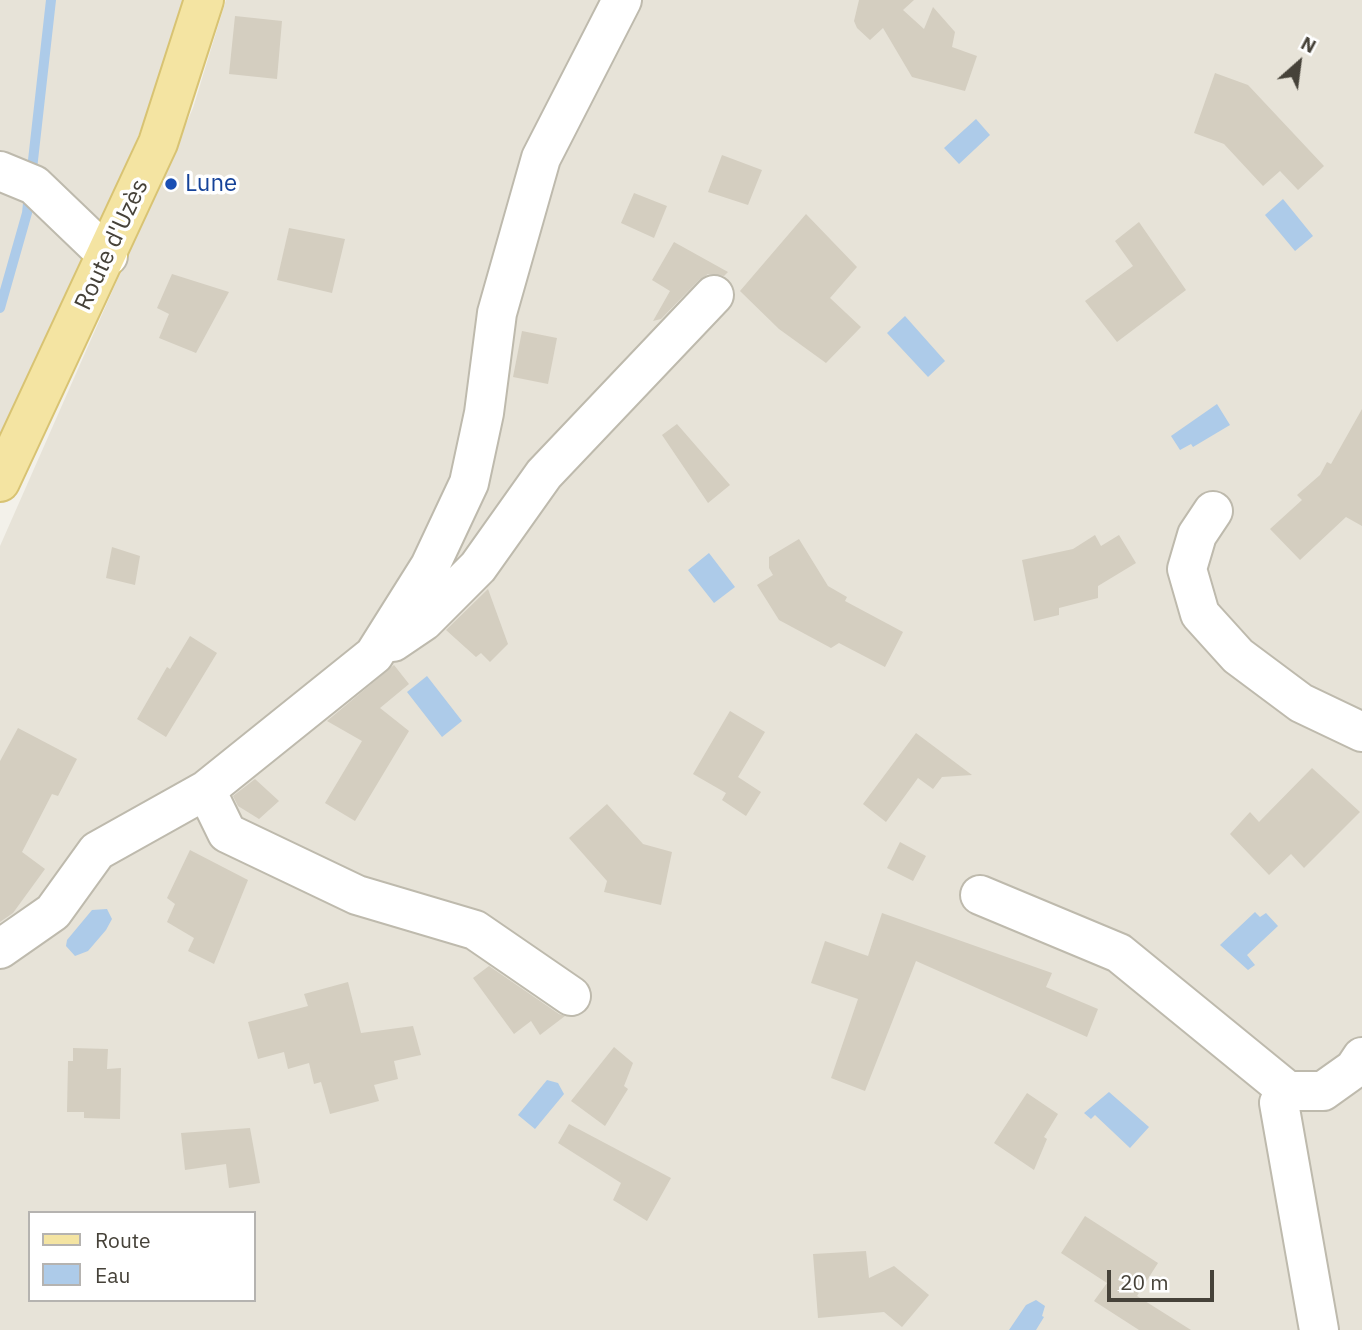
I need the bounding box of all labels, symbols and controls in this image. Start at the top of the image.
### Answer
north arrow [1264,28,1334,98]
text: N [1297,31,1321,58]
place label: Lune [185,170,237,198]
street label: Route d'Uzès [69,175,155,315]
marker: Lune [163,176,179,192]
legend [28,1211,256,1302]
text: Route [95,1226,151,1254]
scale bar [1110,1256,1217,1300]
text: Eau [95,1261,130,1289]
text: 20 m [1120,1268,1169,1296]

